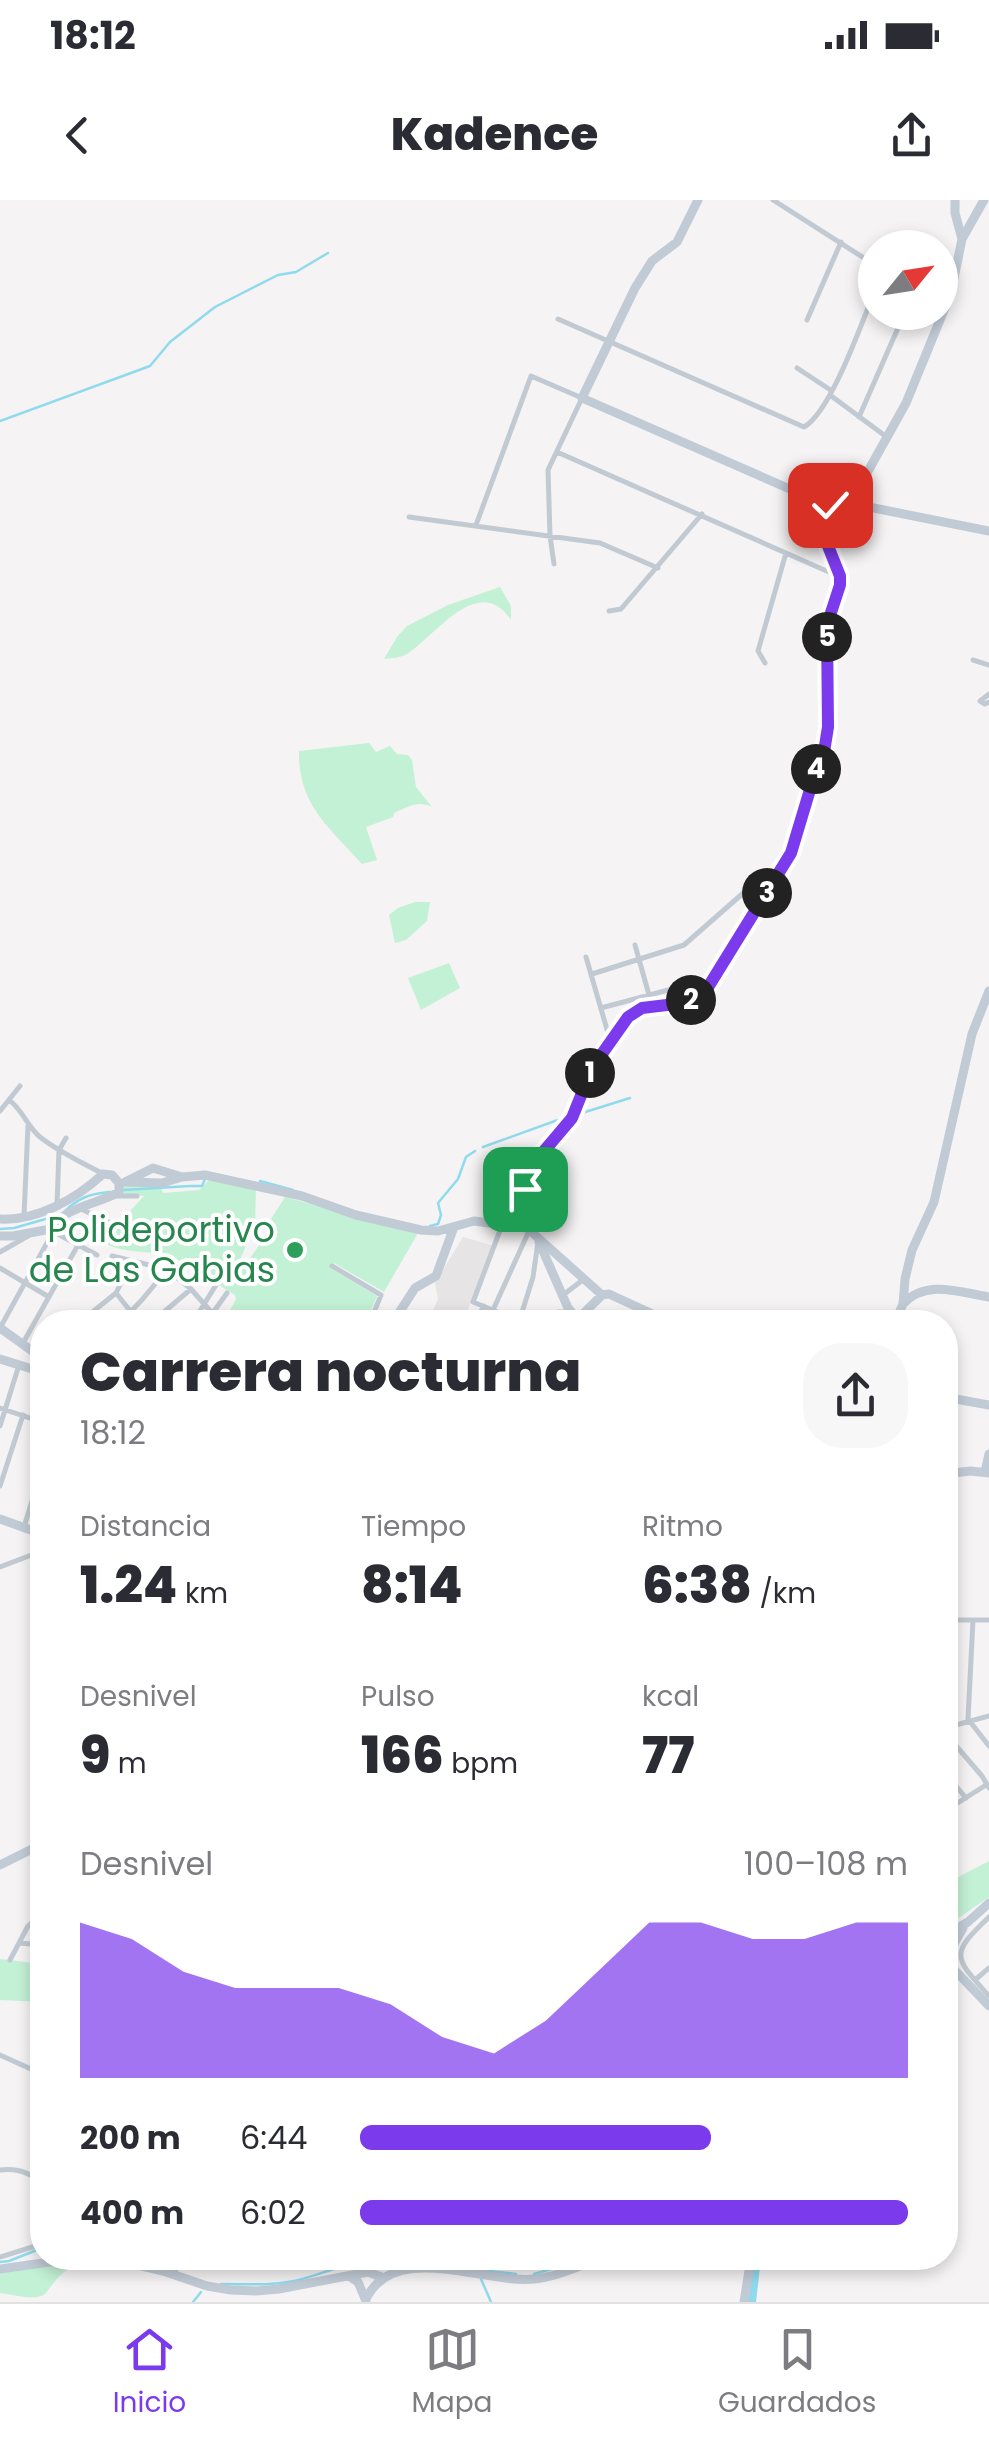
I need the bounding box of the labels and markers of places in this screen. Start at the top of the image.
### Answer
pin [788,463,873,548]
pin: 5 [802,612,852,662]
pin: 4 [791,744,841,794]
pin: 3 [742,868,792,918]
pin: 2 [666,975,716,1025]
pin: 1 [565,1048,615,1098]
pin [483,1147,568,1232]
place label: Polideportivo de Las Gabias [29,1205,275,1294]
marker: Polideportivo de Las Gabias [284,1239,306,1261]

